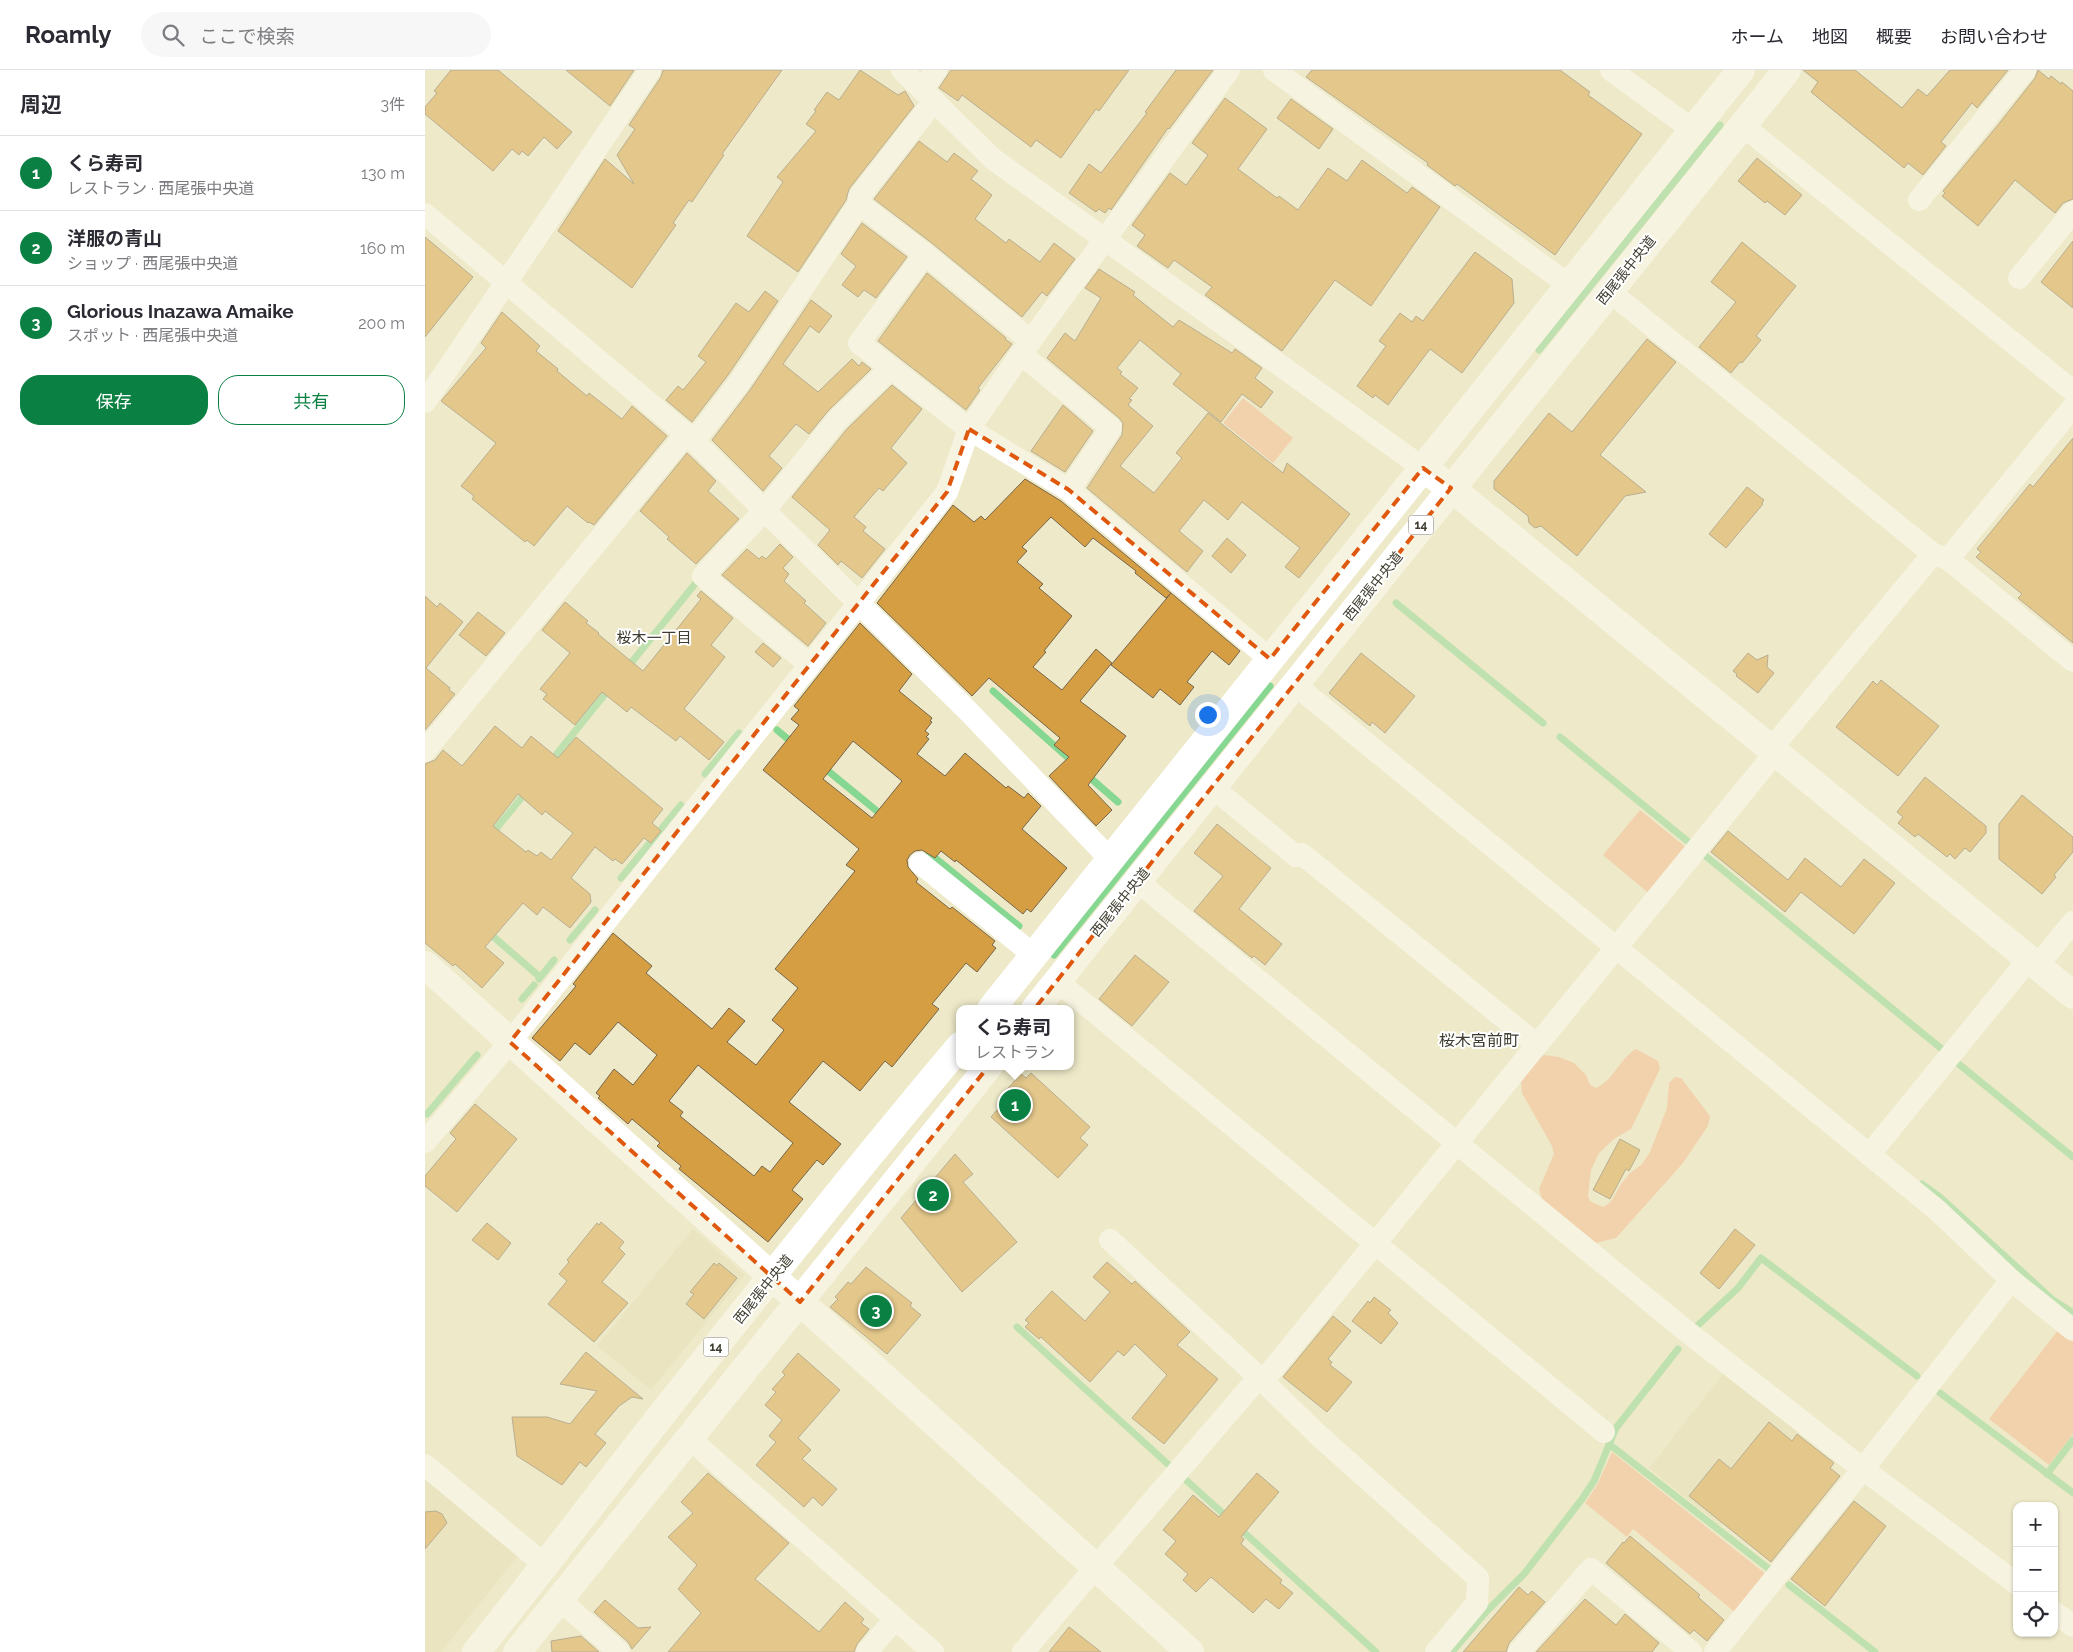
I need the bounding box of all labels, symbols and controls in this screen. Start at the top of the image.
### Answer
search box [141,12,491,57]
text: Roamly [25,20,111,49]
icon: search [159,21,187,49]
text: ここで検索 [199,25,294,47]
text: ホーム [1731,26,1784,47]
text: 地図 [1812,26,1848,47]
text: 概要 [1876,26,1912,47]
text: お問い合わせ [1940,26,2048,47]
text: 周辺 [20,92,62,117]
text: 3件 [380,95,405,114]
text: くら寿司 [67,152,143,174]
text: 1 [32,164,40,183]
text: 130 m [361,164,405,183]
text: レストラン · 西尾張中央道 [67,179,254,198]
text: 洋服の青山 [67,227,162,249]
street label: 西尾張中央道 [1593,232,1659,308]
text: 2 [31,239,41,258]
text: 160 m [360,239,405,258]
text: ショップ · 西尾張中央道 [67,254,238,273]
text: Glorious Inazawa Amaike [67,300,294,322]
text: 3 [32,314,40,333]
text: 200 m [358,314,405,333]
text: スポット · 西尾張中央道 [67,326,238,345]
button: 保存 [20,375,208,425]
button: 共有 [218,375,405,425]
road number: 14 [1409,516,1433,534]
street label: 西尾張中央道 [1340,548,1406,624]
district label: 桜木一丁目 [616,629,692,647]
your location [1195,702,1221,728]
street label: 西尾張中央道 [1087,864,1153,940]
popup [956,1005,1074,1070]
text: くら寿司 [975,1016,1051,1038]
district label: 桜木宮前町 [1439,1031,1519,1050]
text: レストラン [975,1043,1055,1062]
pin: 1 [999,1086,1031,1124]
pin: 2 [917,1176,949,1214]
street label: 西尾張中央道 [730,1251,796,1327]
pin: 3 [860,1292,892,1330]
road number: 14 [703,1338,729,1356]
map controls [2013,1502,2058,1637]
button: + [2013,1502,2058,1547]
button: − [2013,1547,2058,1592]
button: locate [2013,1592,2058,1637]

